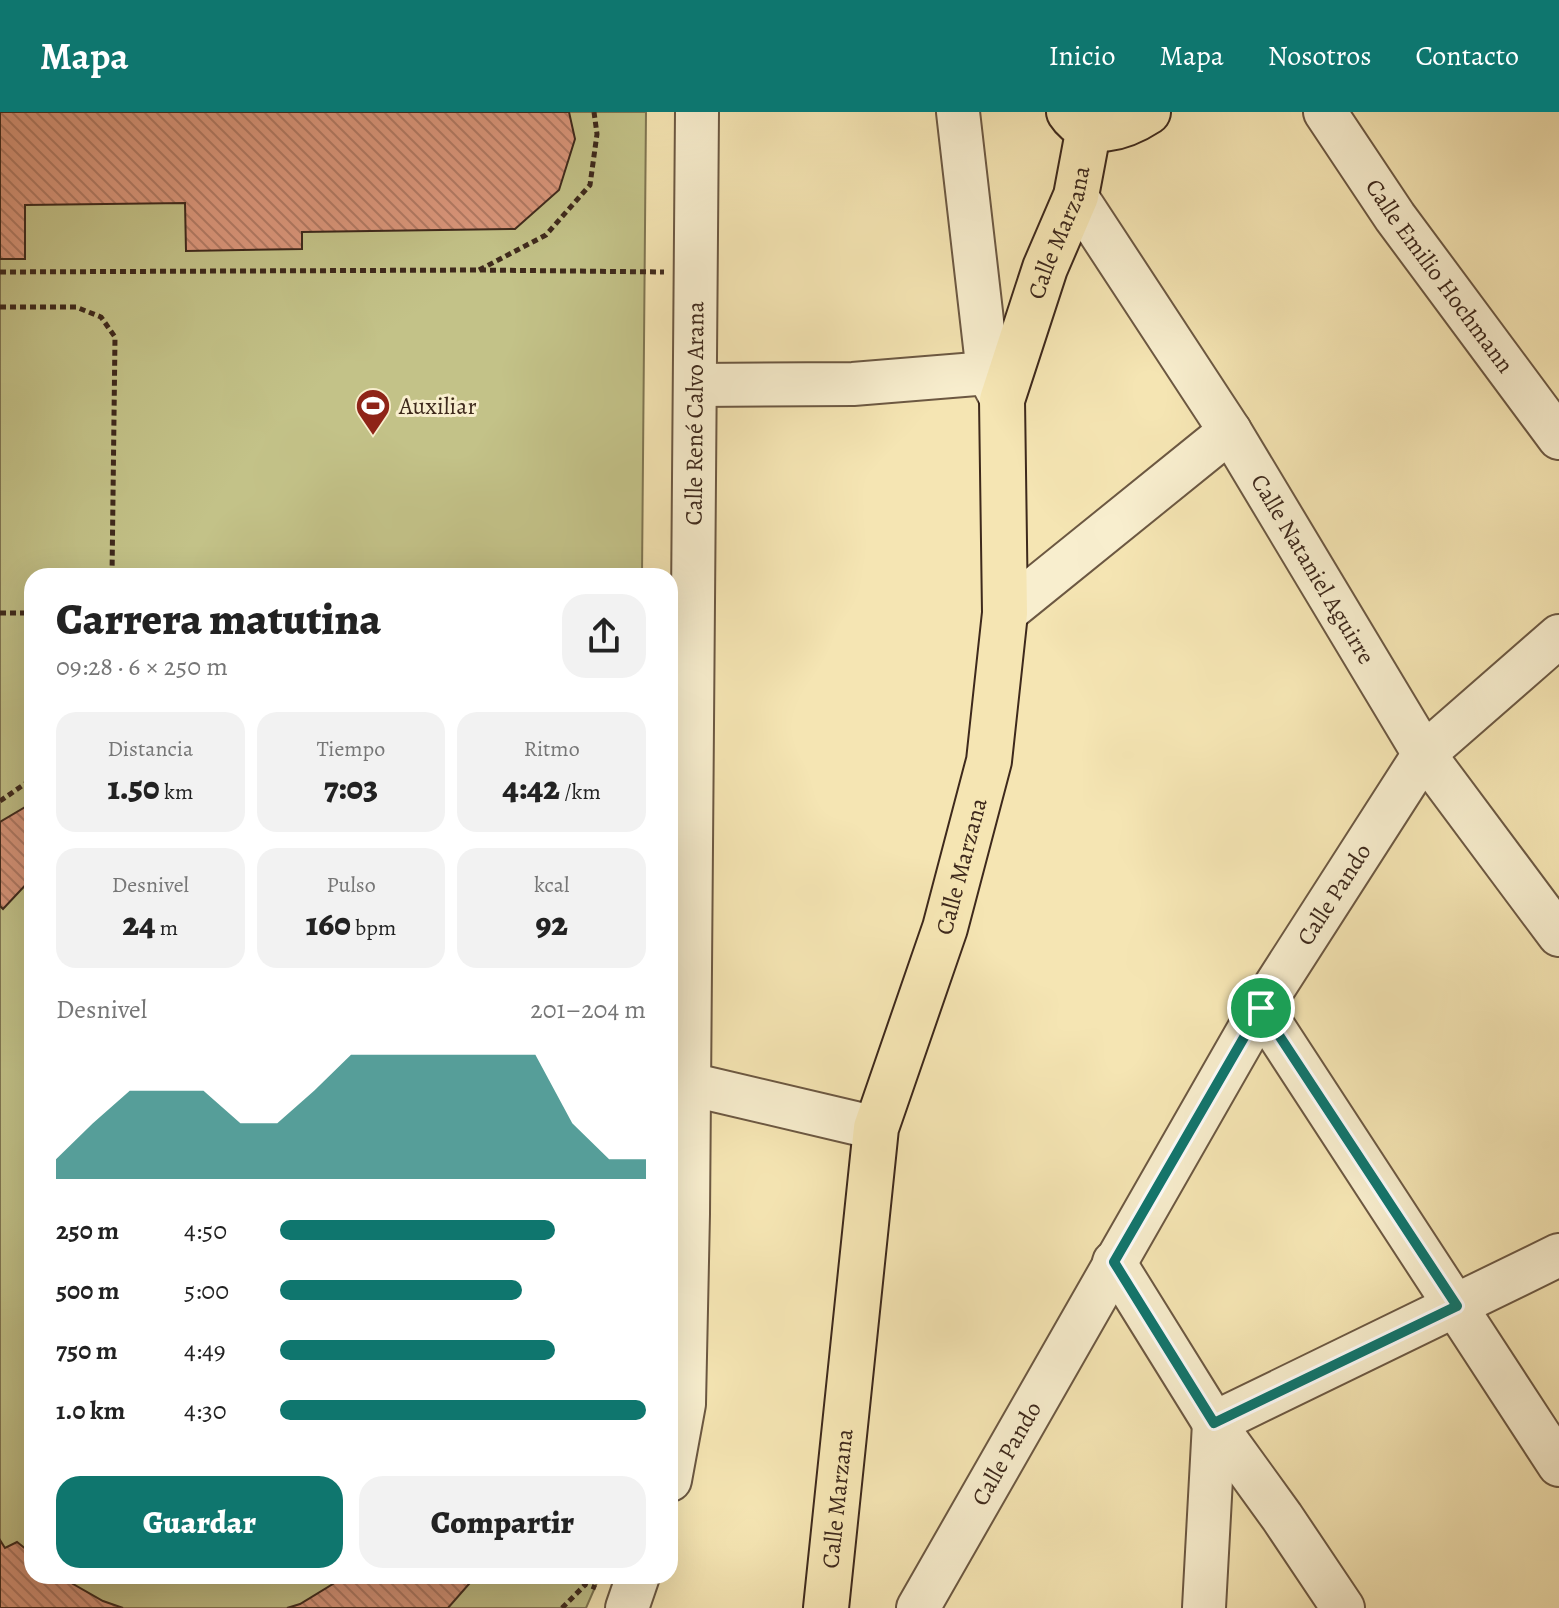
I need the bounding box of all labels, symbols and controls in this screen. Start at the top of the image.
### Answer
text: Mapa [40,30,129,82]
text: Inicio [1049,37,1115,75]
text: Mapa [1159,37,1224,75]
text: Nosotros [1268,37,1371,75]
text: Contacto [1415,37,1519,75]
street label: Calle Marzana [1020,162,1097,303]
street label: Calle Emilio Hochmann [1358,173,1521,379]
street label: Calle René Calvo Arana [678,300,711,525]
sports icon: Auxiliar [354,387,392,437]
place label: Auxiliar [398,390,477,422]
street label: Calle Nataniel Aguirre [1243,468,1382,670]
text: Carrera matutina [56,589,381,649]
button: share [562,594,646,678]
text: 09:28 · 6 × 250 m [56,649,228,684]
text: Distancia [107,734,193,764]
text: Tiempo [317,734,385,764]
text: Ritmo [524,734,580,764]
text: 1.50 [107,764,160,811]
text: 7:03 [324,764,378,811]
text: 4:42 [503,764,560,811]
text: km [160,777,193,807]
text: /km [560,777,601,807]
street label: Calle Marzana [928,793,995,938]
street label: Calle Pando [1289,837,1379,952]
text: Desnivel [112,870,189,900]
text: Pulso [326,870,376,900]
text: kcal [534,870,569,900]
text: 24 [123,900,155,947]
text: 160 [306,900,351,947]
text: 92 [535,900,568,947]
text: m [155,913,178,943]
text: bpm [351,913,396,943]
pin [1227,974,1295,1042]
icon: arrive [1239,986,1283,1030]
text: Desnivel [56,992,147,1027]
text: 201–204 m [530,992,646,1027]
text: 250 m [56,1213,119,1248]
text: 4:50 [184,1213,227,1248]
text: 500 m [56,1273,120,1308]
text: 5:00 [184,1273,229,1308]
text: 750 m [56,1333,118,1368]
text: 4:49 [184,1333,226,1368]
text: 1.0 km [56,1393,125,1428]
text: 4:30 [184,1393,227,1428]
street label: Calle Pando [964,1395,1049,1512]
street label: Calle Marzana [814,1426,861,1570]
button: Guardar [56,1476,343,1568]
button: Compartir [359,1476,646,1568]

